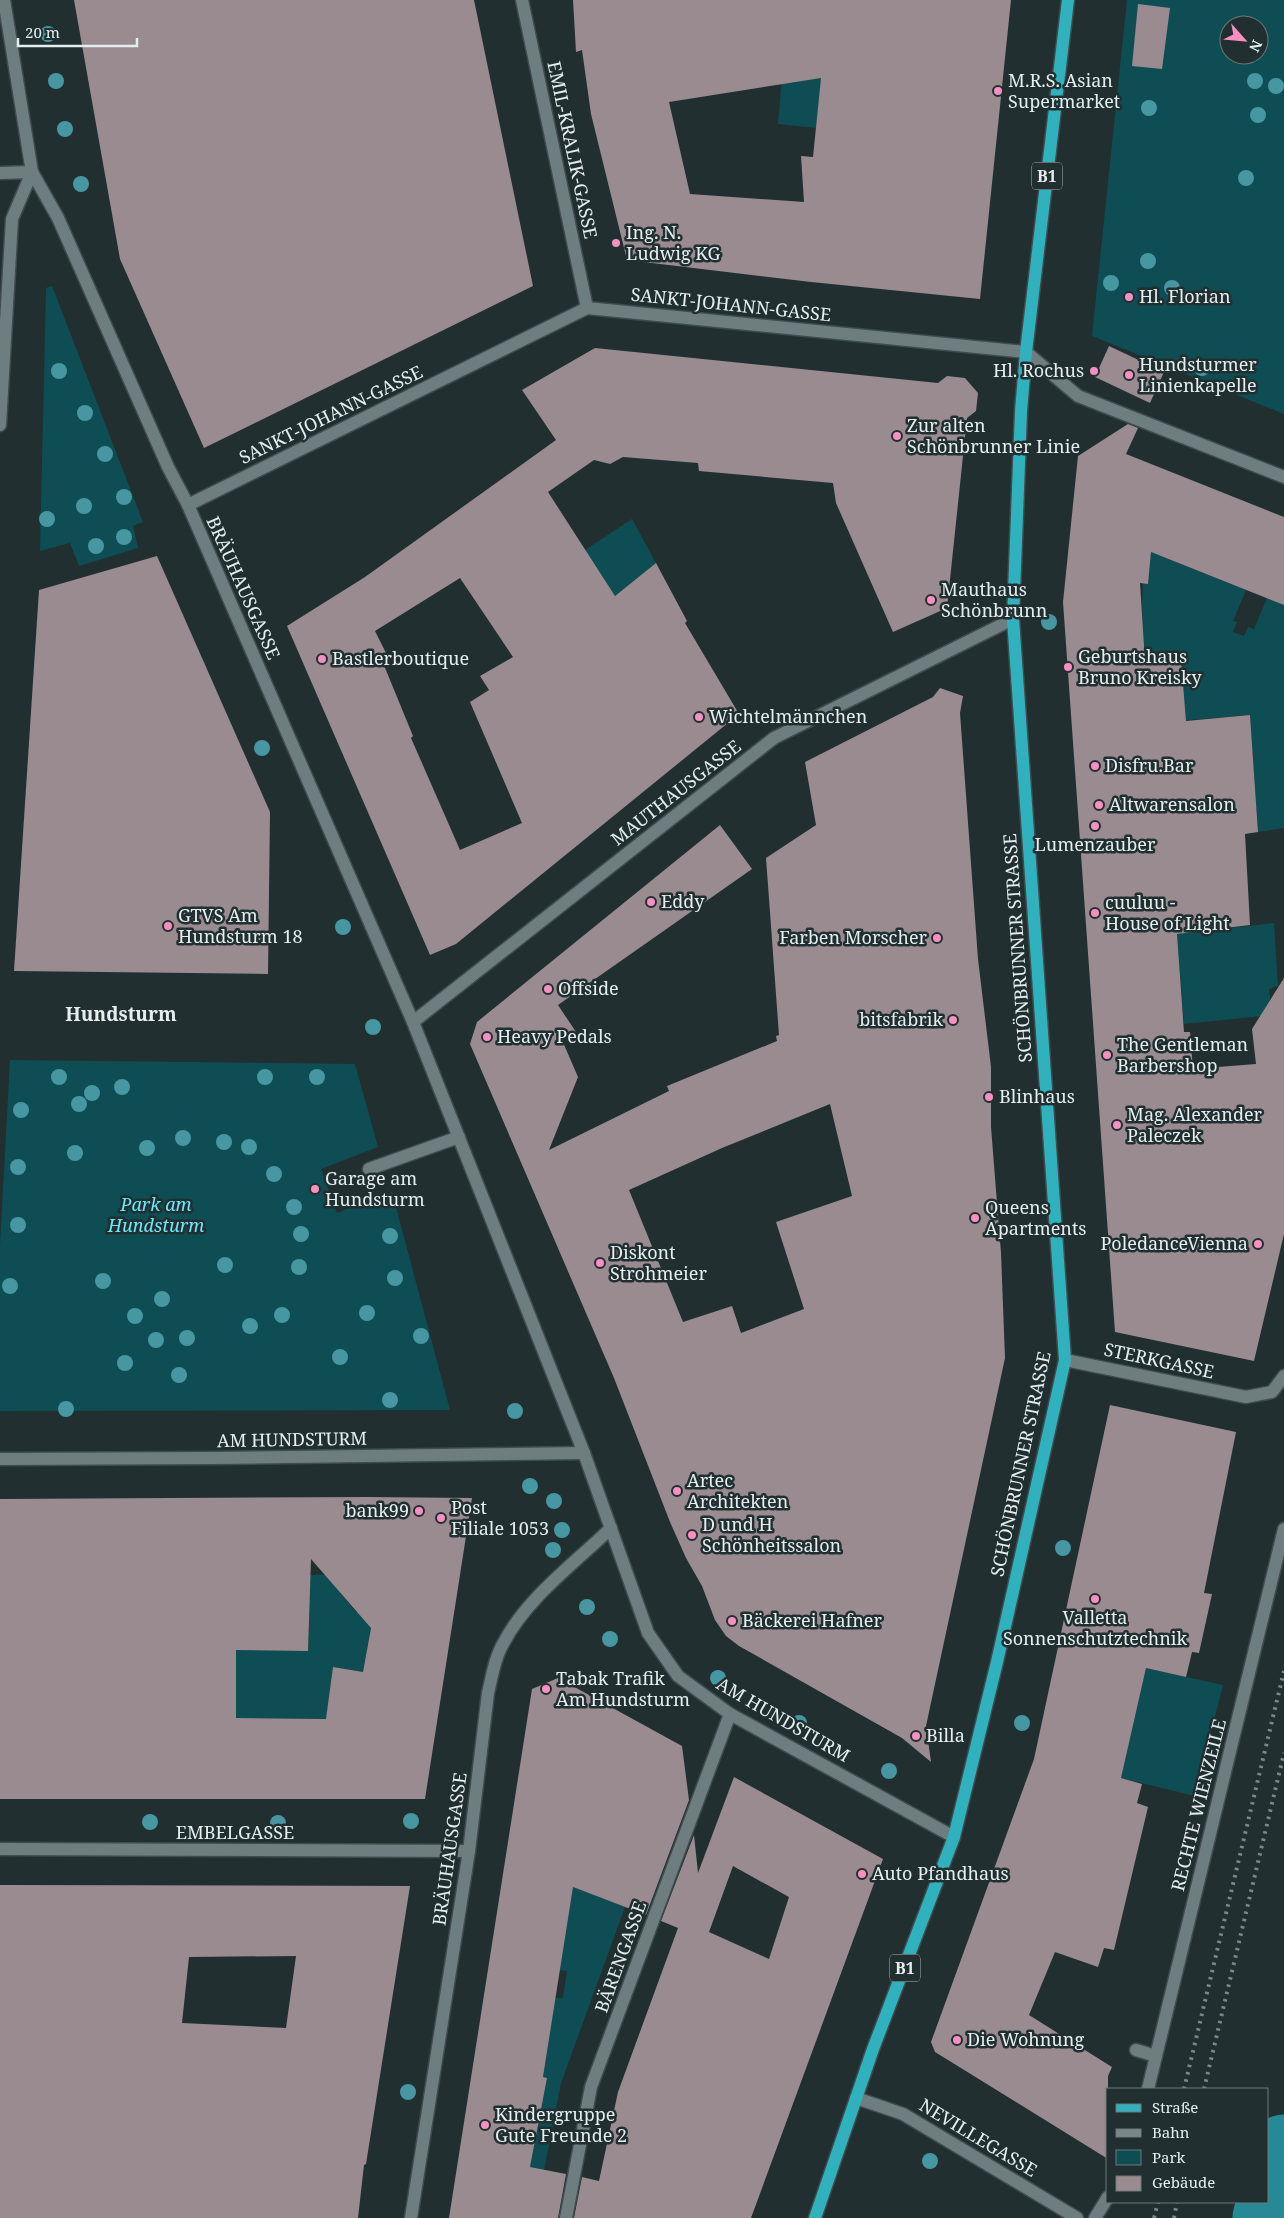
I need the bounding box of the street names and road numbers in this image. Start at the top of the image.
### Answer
street label: EMIL-KRALIK-GASSE [542,59,604,241]
road number: B1 [1032,162,1062,190]
street label: SANKT-JOHANN-GASSE [630,282,832,326]
street label: SANKT-JOHANN-GASSE [235,359,426,469]
street label: BRÄUHAUSGASSE [202,512,286,663]
street label: MAUTHAUSGASSE [605,734,745,851]
street label: SCHÖNBRUNNER STRASSE [997,833,1037,1063]
street label: STERKGASSE [1102,1337,1217,1383]
street label: SCHÖNBRUNNER STRASSE [984,1349,1056,1579]
street label: AM HUNDSTURM [217,1426,367,1452]
street label: AM HUNDSTURM [712,1671,855,1767]
street label: RECHTE WIENZEILE [1165,1716,1231,1893]
street label: BRÄUHAUSGASSE [426,1771,472,1927]
street label: EMBELGASSE [176,1820,294,1844]
street label: BÄRENGASSE [589,1897,651,2016]
road number: B1 [890,1955,920,1982]
street label: NEVILLEGASSE [915,2093,1042,2182]

